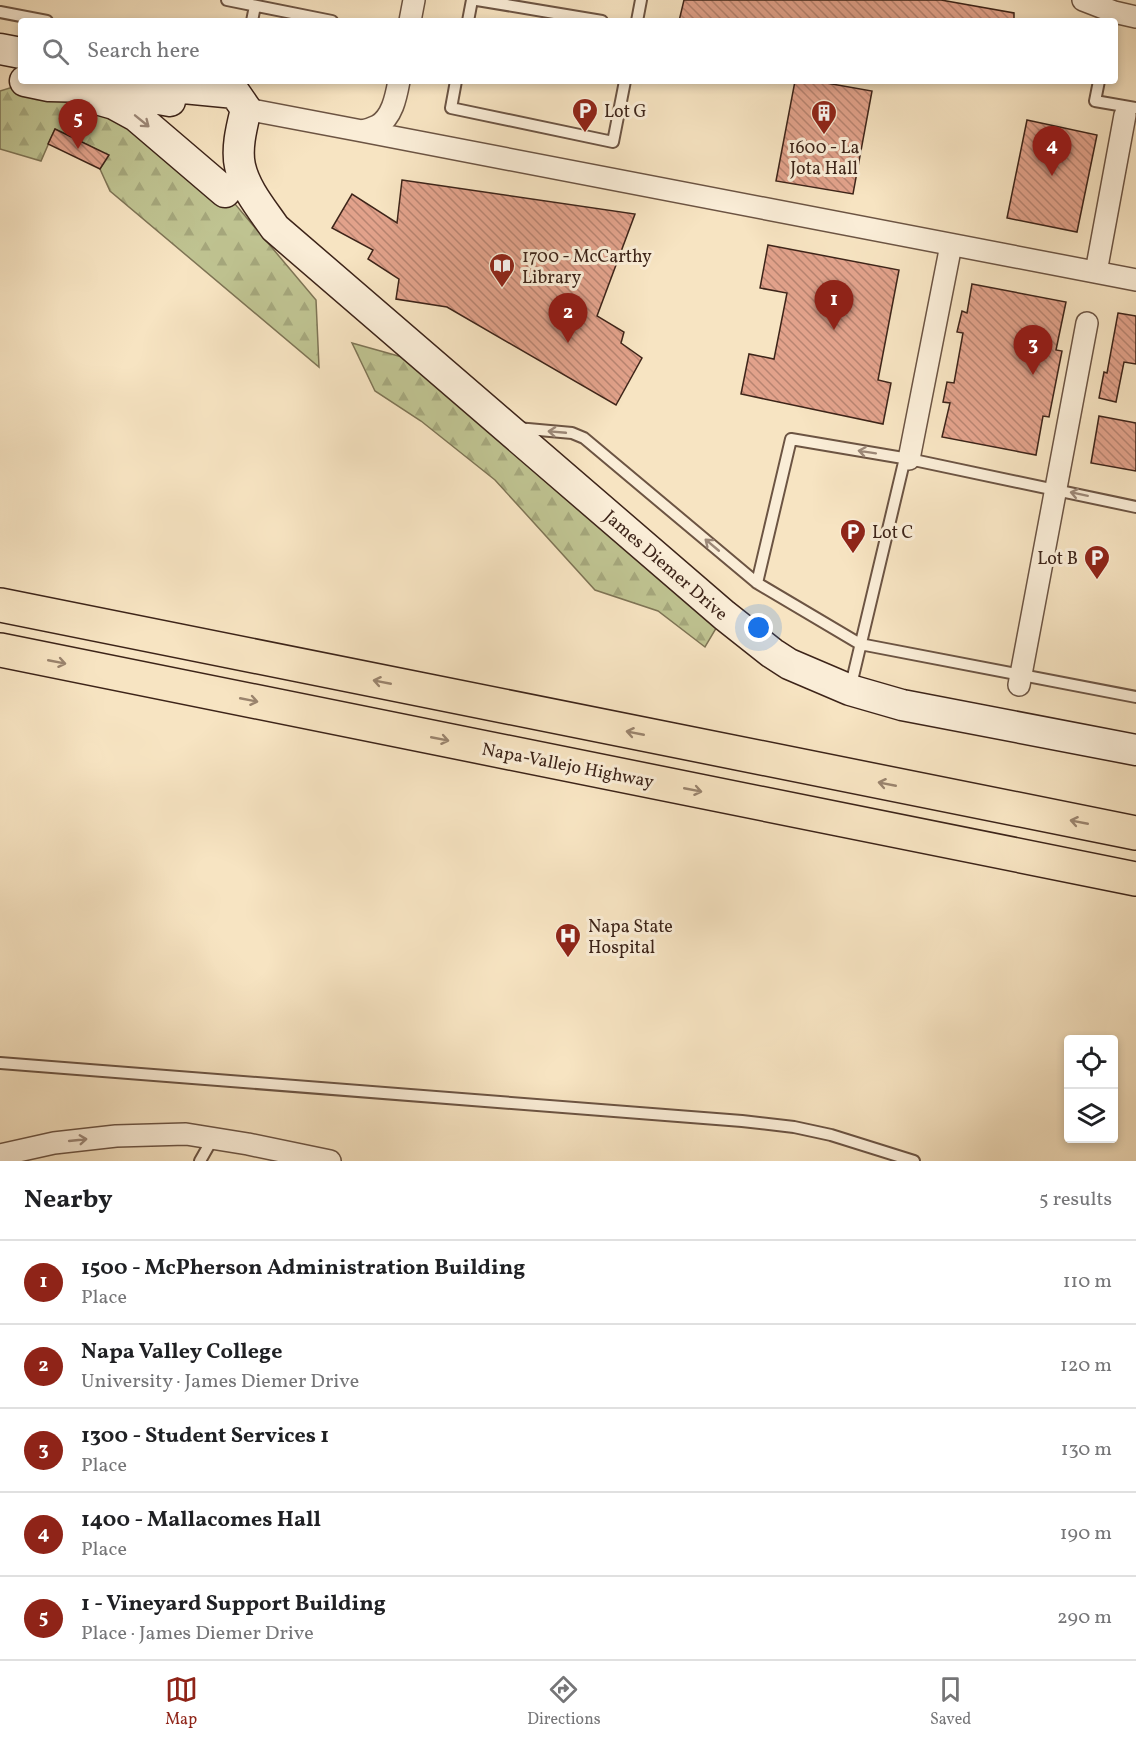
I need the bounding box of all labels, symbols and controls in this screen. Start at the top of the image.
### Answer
search box [18,18,1118,84]
icon: search [39,35,72,68]
text: Search here [87,36,200,67]
parking icon: Lot G [570,96,600,134]
building icon: 1600 - La Jota Hall [809,98,839,136]
pin: 5 [58,100,98,149]
place label: Lot G [604,100,647,125]
one-way arrow [134,115,150,128]
pin: 4 [1032,126,1072,176]
place label: 1600 - La Jota Hall [788,136,860,182]
place label: 1700 - McCarthy Library [522,245,652,291]
library icon: 1700 - McCarthy Library [487,251,517,289]
pin: 1 [814,280,854,330]
pin: 2 [548,294,588,343]
pin: 3 [1014,326,1052,375]
one-way arrow [548,426,568,437]
one-way arrow [858,446,877,457]
one-way arrow [1070,488,1089,500]
street label: James Diemer Drive [597,505,733,627]
parking icon: Lot C [838,517,868,555]
place label: Lot C [872,521,913,546]
one-way arrow [705,538,720,552]
parking icon: Lot B [1082,543,1112,581]
place label: Lot B [1037,547,1078,572]
your location [744,613,773,642]
one-way arrow [47,657,67,668]
one-way arrow [372,676,392,687]
one-way arrow [239,695,258,707]
one-way arrow [625,727,645,738]
one-way arrow [429,734,449,745]
street label: Napa-Vallejo Highway [480,738,656,795]
one-way arrow [878,777,897,789]
one-way arrow [682,785,702,796]
one-way arrow [1069,816,1089,827]
place label: Napa State Hospital [588,915,673,961]
hospital icon: Napa State Hospital [553,921,583,959]
map controls [1064,1035,1118,1143]
button: locate [1064,1035,1118,1089]
button: layers [1064,1089,1118,1143]
one-way arrow [68,1134,88,1145]
text: Nearby [24,1182,113,1218]
text: 5 results [1039,1186,1112,1214]
text: 1500 - McPherson Administration Building [81,1253,525,1284]
text: 1 [39,1268,48,1296]
text: 110 m [1063,1268,1112,1296]
text: Place [81,1284,127,1312]
text: Napa Valley College [81,1337,282,1368]
text: 2 [38,1352,49,1380]
text: 120 m [1060,1352,1112,1380]
text: University · James Diemer Drive [81,1368,359,1396]
text: 1300 - Student Services 1 [81,1421,329,1452]
text: 3 [38,1436,49,1464]
text: 130 m [1061,1436,1112,1464]
text: Place [81,1452,127,1480]
text: 1400 - Mallacomes Hall [81,1505,321,1536]
text: 4 [37,1520,50,1548]
text: 190 m [1060,1520,1112,1548]
text: Place [81,1536,127,1564]
text: 1 - Vineyard Support Building [81,1589,386,1620]
text: 5 [39,1604,48,1632]
text: 290 m [1057,1604,1112,1632]
text: Place · James Diemer Drive [81,1620,314,1648]
tab: Map [165,1673,198,1731]
tab: Directions [527,1673,601,1731]
tab: Saved [930,1673,971,1731]

